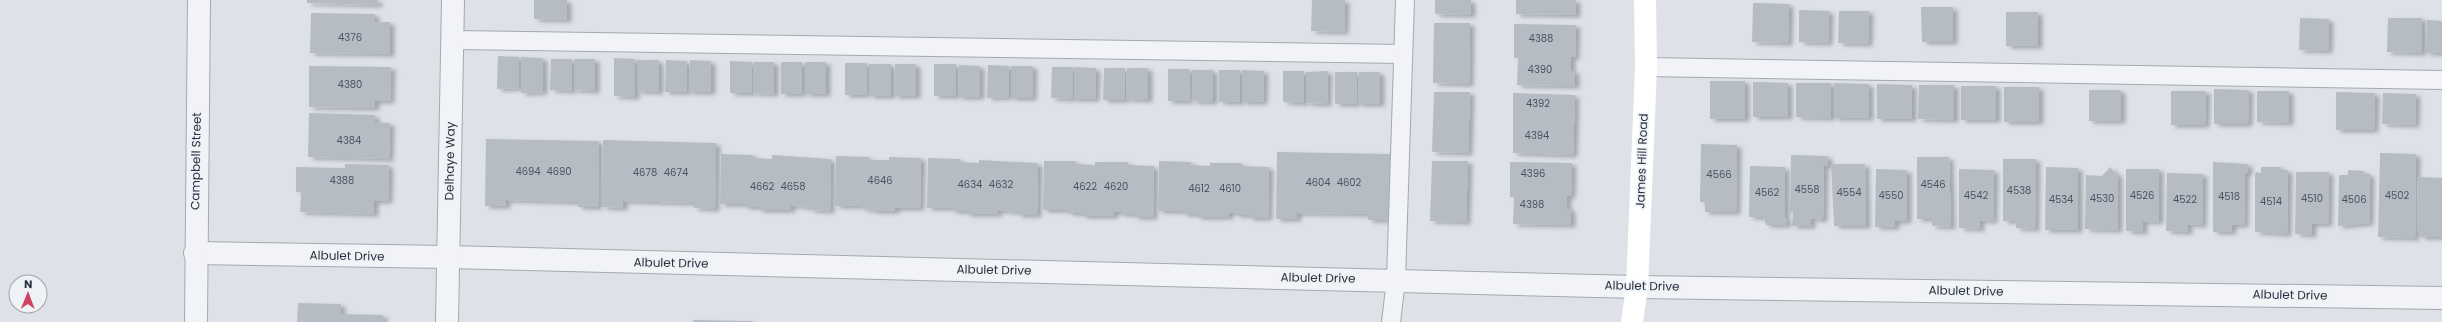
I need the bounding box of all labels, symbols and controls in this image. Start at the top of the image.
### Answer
house number: 4376 [338,30,362,45]
house number: 4388 [1529,31,1553,46]
house number: 4390 [1528,62,1552,77]
house number: 4380 [338,77,362,92]
house number: 4392 [1526,96,1550,111]
street label: Campbell Street [186,112,205,210]
street label: James Hill Road [1631,113,1652,209]
street label: Delhaye Way [440,121,459,200]
house number: 4394 [1525,128,1549,143]
house number: 4384 [337,133,361,148]
house number: 4694 [515,164,541,179]
house number: 4690 [546,164,572,179]
house number: 4678 [633,165,657,180]
house number: 4674 [664,165,688,180]
house number: 4396 [1521,166,1545,181]
house number: 4566 [1706,167,1732,182]
house number: 4388 [330,173,354,188]
house number: 4646 [867,173,893,188]
house number: 4604 [1305,175,1331,190]
house number: 4602 [1337,175,1362,190]
house number: 4634 [958,177,982,192]
house number: 4632 [989,177,1013,192]
house number: 4546 [1920,177,1946,192]
house number: 4662 [750,179,775,194]
house number: 4658 [780,179,806,194]
house number: 4622 [1073,179,1097,194]
house number: 4620 [1104,179,1128,194]
house number: 4612 [1188,181,1210,196]
house number: 4610 [1219,181,1241,196]
house number: 4558 [1794,182,1820,197]
house number: 4538 [2007,183,2031,198]
house number: 4562 [1755,185,1780,200]
house number: 4554 [1836,185,1862,200]
house number: 4550 [1878,188,1904,203]
house number: 4542 [1964,188,1989,203]
house number: 4526 [2130,188,2154,203]
house number: 4502 [2385,188,2410,203]
house number: 4518 [2218,189,2240,204]
house number: 4530 [2090,191,2114,206]
house number: 4510 [2301,191,2323,206]
house number: 4534 [2049,192,2073,207]
house number: 4522 [2173,192,2197,207]
house number: 4506 [2341,192,2367,207]
house number: 4514 [2260,194,2282,209]
house number: 4398 [1520,197,1544,212]
street label: Albulet Drive [309,246,385,265]
street label: Albulet Drive [633,253,709,272]
street label: Albulet Drive [956,260,1032,279]
street label: Albulet Drive [1280,268,1356,287]
north arrow [8,274,48,314]
text: N [24,276,32,292]
street label: Albulet Drive [1604,276,1680,295]
street label: Albulet Drive [1928,281,2004,300]
street label: Albulet Drive [2252,285,2328,304]

